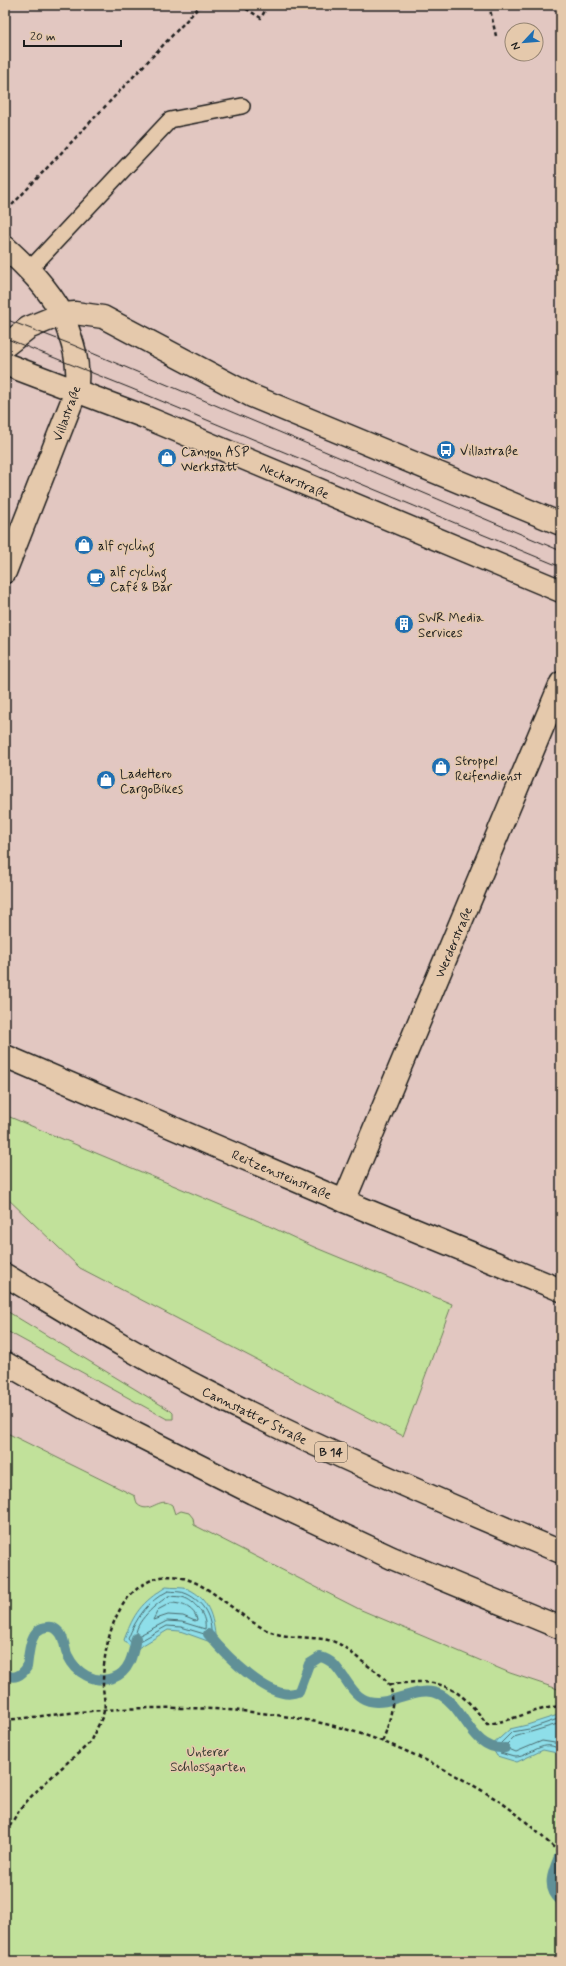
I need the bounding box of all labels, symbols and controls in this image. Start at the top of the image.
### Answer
scale bar [24,22,121,48]
north arrow [504,22,544,62]
text: 20 m [30,29,56,45]
text: N [508,40,524,52]
street label: Villastraße [49,383,85,444]
bus stop icon: Villastraße [435,439,457,461]
place label: Villastraße [460,443,518,460]
place label: Canyon ASP Werkstatt [181,444,250,476]
shop icon: Canyon ASP Werkstatt [156,447,178,469]
street label: Neckarstraße [257,459,332,504]
shop icon: alf cycling [73,534,95,556]
place label: alf cycling [98,538,155,557]
place label: alf cycling Café & Bar [110,564,173,596]
cafe icon: alf cycling Café & Bar [85,567,107,589]
place label: SWR Media Services [418,610,484,642]
building icon: SWR Media Services [393,613,415,635]
place label: Stroppel Reifendienst [455,753,522,785]
shop icon: Stroppel Reifendienst [430,756,452,778]
place label: LadeHero CargoBikes [120,766,183,799]
shop icon: LadeHero CargoBikes [95,769,117,791]
street label: Werderstraße [432,904,477,981]
street label: Reitzensteinstraße [229,1147,334,1204]
street label: Cannstatter Straße [199,1383,310,1449]
road number: B 14 [315,1442,347,1462]
park label: Unterer Schlossgarten [170,1744,246,1776]

